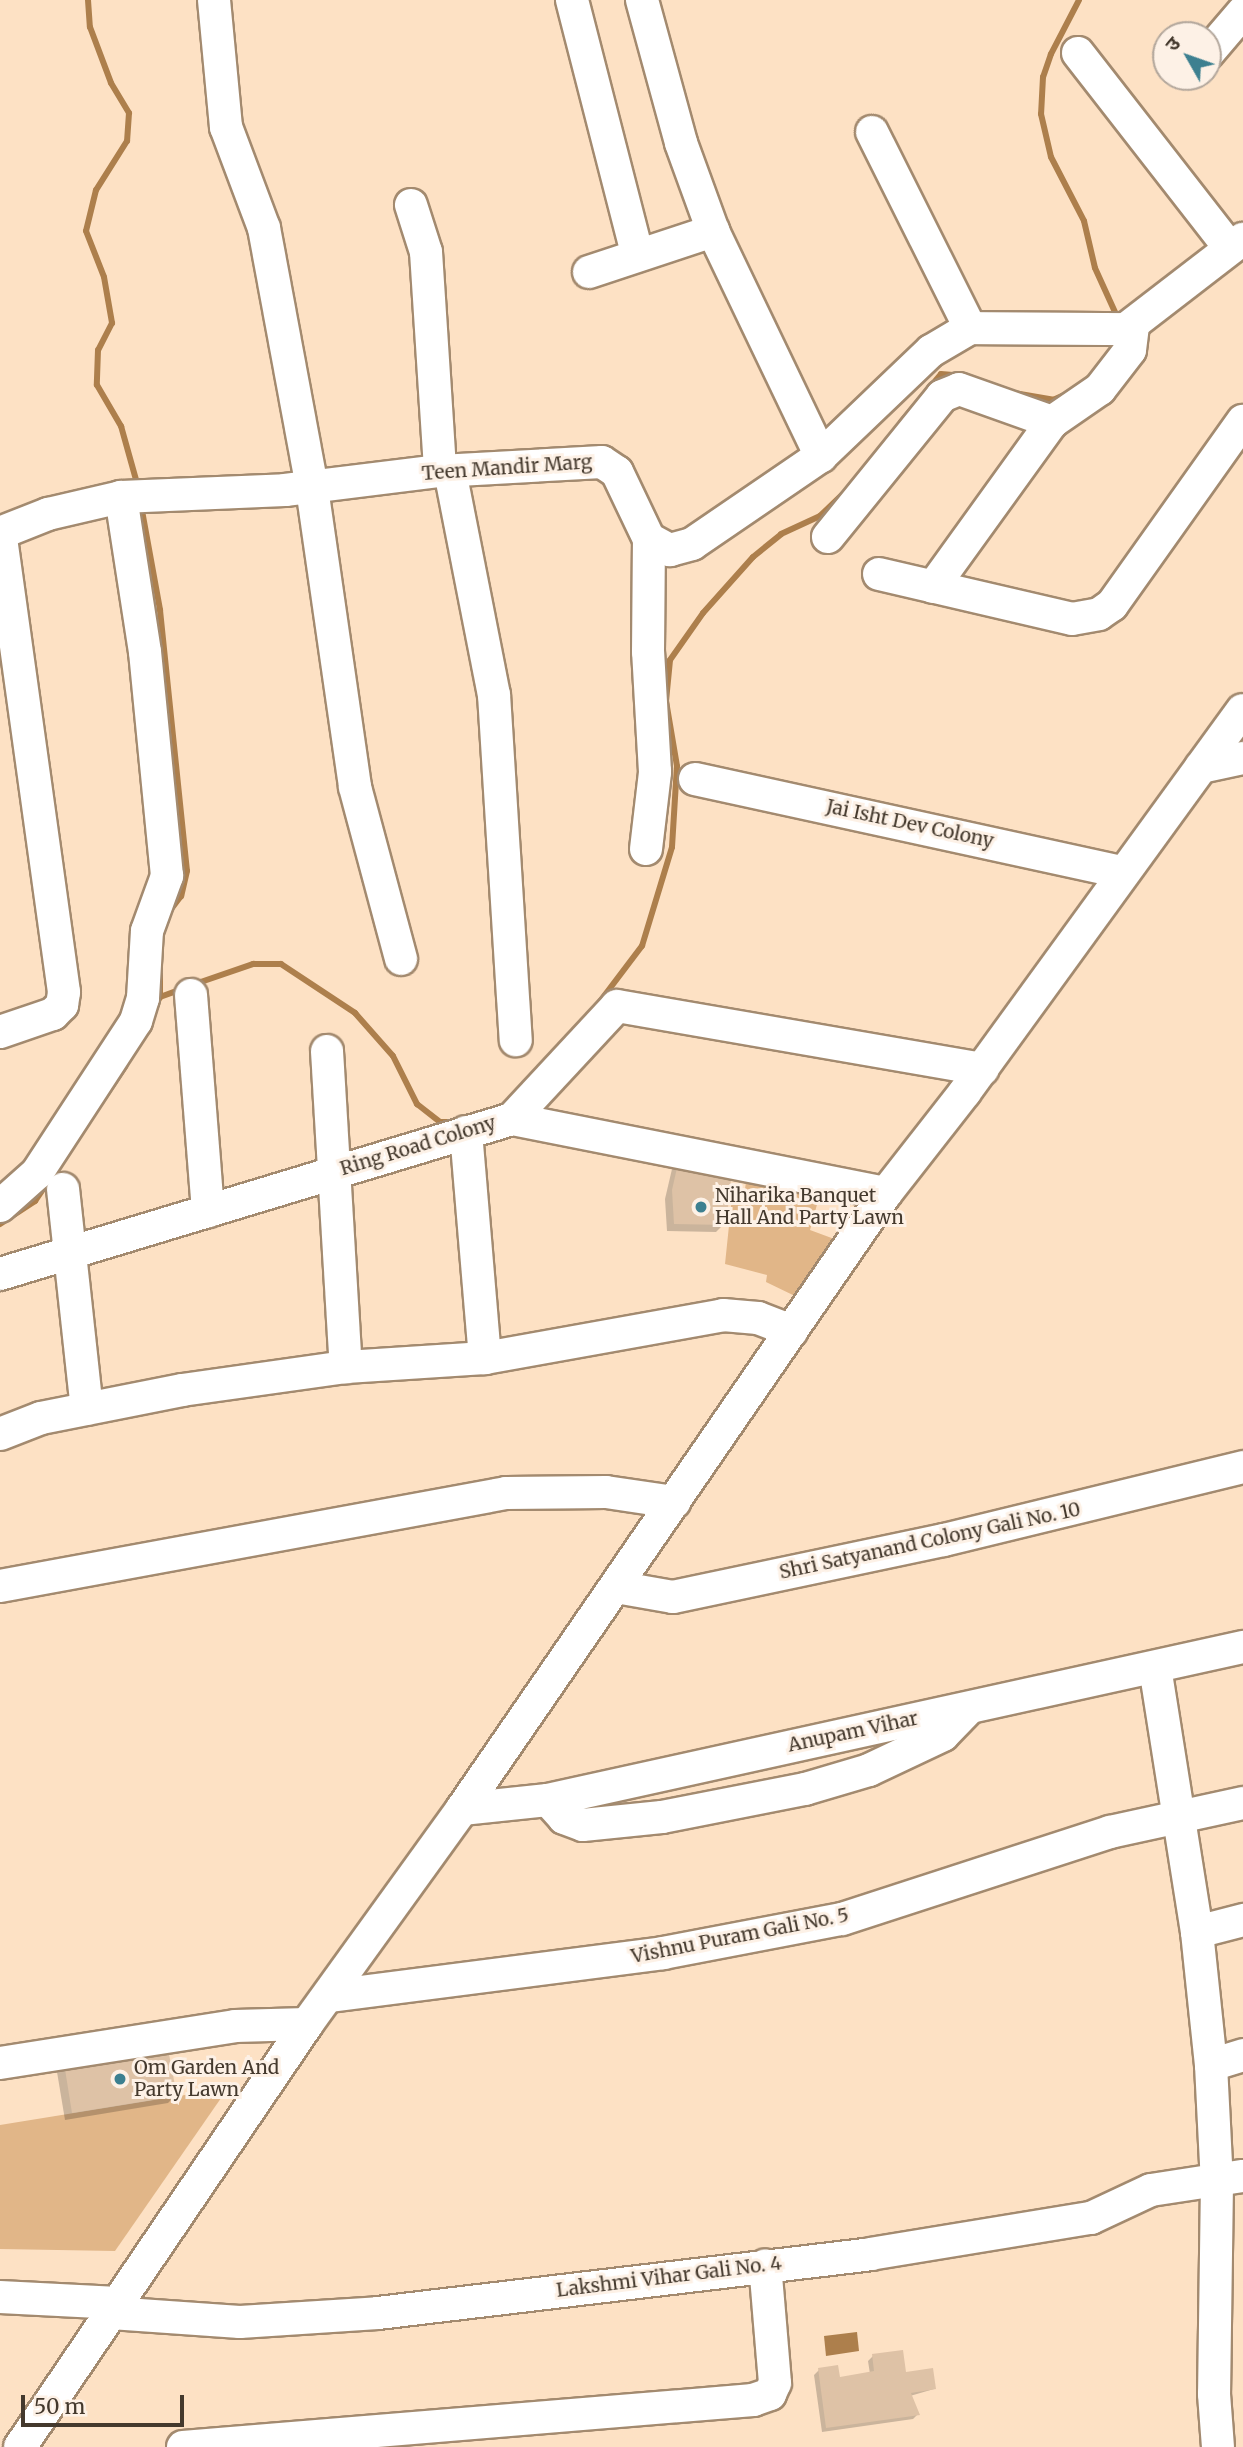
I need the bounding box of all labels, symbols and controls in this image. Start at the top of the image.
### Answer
north arrow [1152,21,1222,91]
text: उ [1160,32,1185,56]
street label: Teen Mandir Marg [421,451,593,485]
street label: Jai Isht Dev Colony [824,795,996,853]
street label: Ring Road Colony [337,1111,499,1181]
place label: Niharika Banquet Hall And Party Lawn [715,1185,904,1229]
marker: Niharika Banquet Hall And Party Lawn [693,1199,709,1215]
street label: Shri Satyanand Colony Gali No. 10 [777,1498,1083,1584]
street label: Anupam Vihar [786,1707,920,1757]
street label: Vishnu Puram Gali No. 5 [629,1904,851,1968]
place label: Om Garden And Party Lawn [134,2057,279,2101]
marker: Om Garden And Party Lawn [112,2071,128,2087]
street label: Lakshmi Vihar Gali No. 4 [555,2252,783,2302]
scale bar [24,2380,187,2424]
text: 50 m [34,2393,85,2420]

